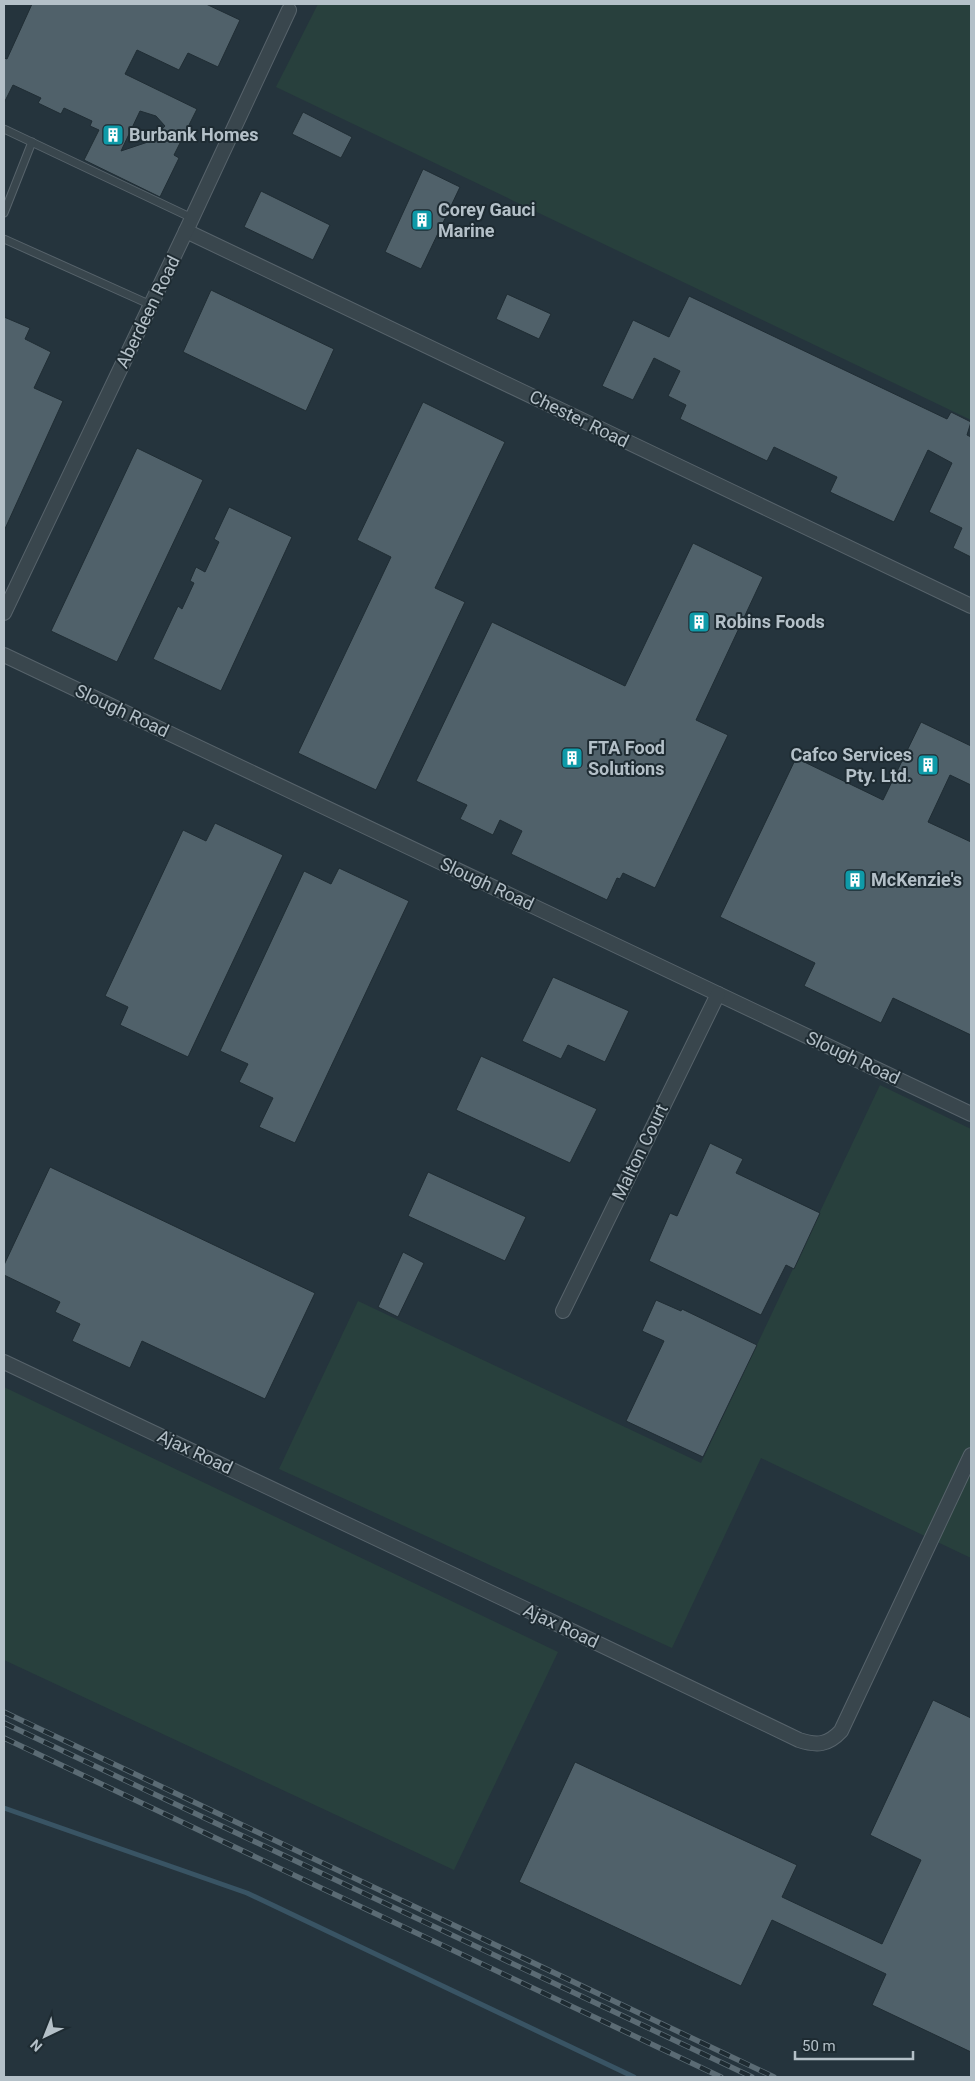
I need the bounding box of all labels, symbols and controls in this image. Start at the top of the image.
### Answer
building icon: Burbank Homes [101,123,125,147]
place label: Burbank Homes [129,124,259,145]
place label: Corey Gauci Marine [438,199,536,241]
building icon: Corey Gauci Marine [410,208,434,232]
street label: Aberdeen Road [111,252,184,371]
street label: Chester Road [526,385,632,452]
building icon: Robins Foods [687,610,711,634]
place label: Robins Foods [715,611,825,632]
street label: Slough Road [72,680,172,741]
place label: FTA Food Solutions [588,737,665,779]
place label: Cafco Services Pty. Ltd. [791,744,912,786]
building icon: FTA Food Solutions [560,746,584,770]
building icon: Cafco Services Pty. Ltd. [916,753,940,777]
street label: Slough Road [437,853,537,914]
building icon: McKenzie's [843,868,867,892]
place label: McKenzie's [871,869,962,890]
street label: Slough Road [803,1027,903,1088]
street label: Malton Court [607,1100,672,1203]
street label: Ajax Road [154,1425,236,1478]
street label: Ajax Road [520,1599,602,1652]
north arrow [20,2011,70,2061]
scale bar [795,2028,912,2060]
text: N [27,2036,45,2055]
text: 50 m [802,2037,836,2055]

